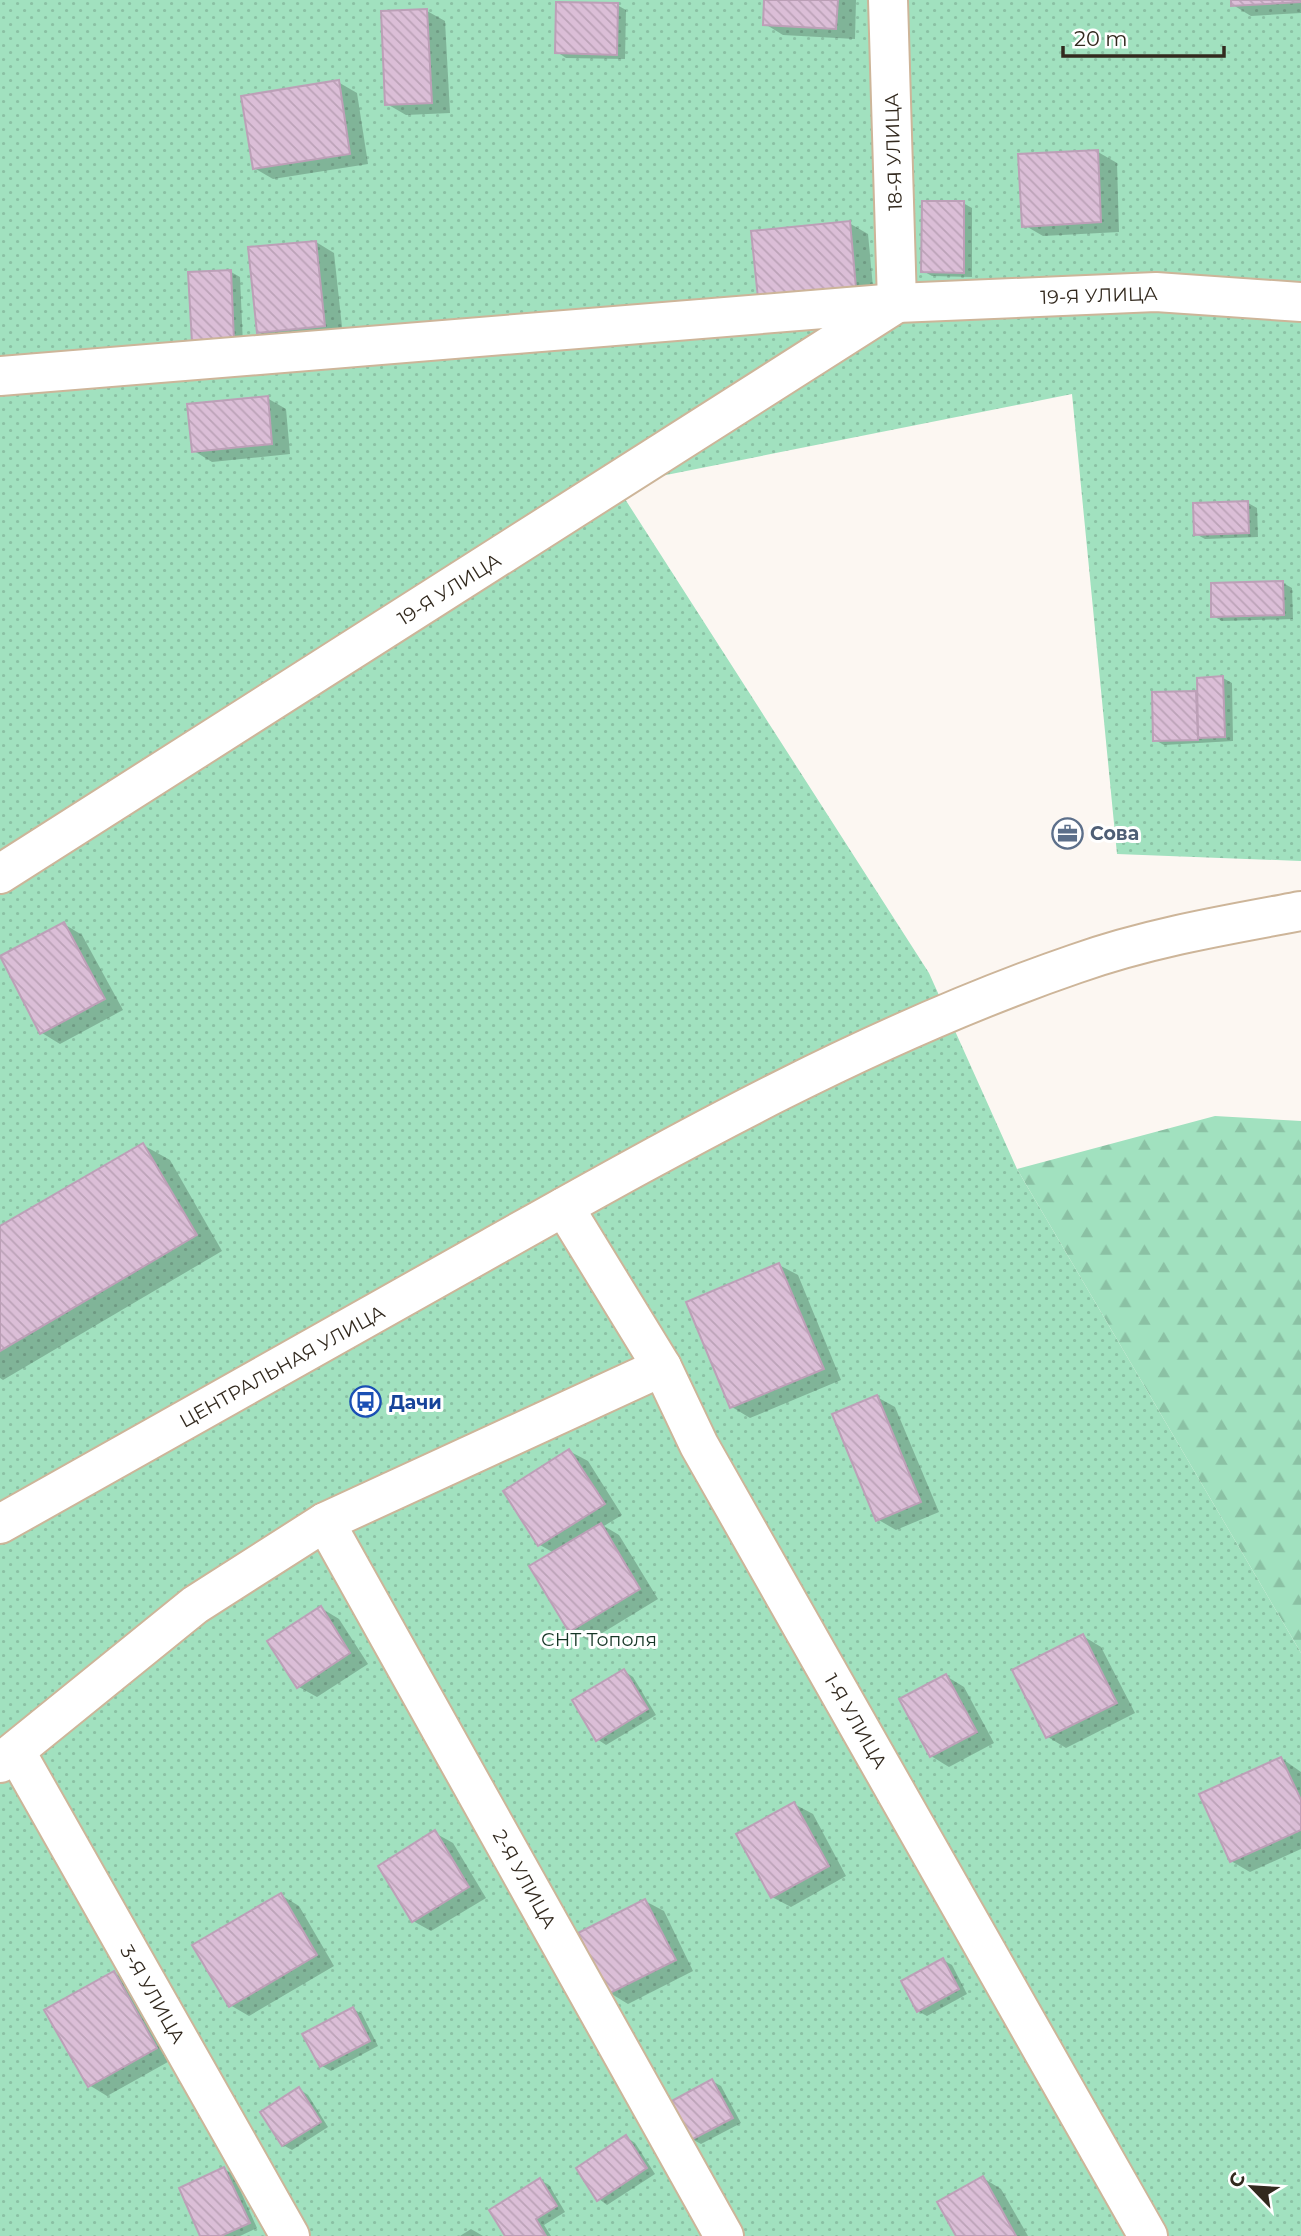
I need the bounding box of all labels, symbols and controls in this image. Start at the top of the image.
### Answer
scale bar [1063,14,1224,58]
text: 20 m [1074,26,1128,51]
street label: 18-Я УЛИЦА [880,93,907,211]
street label: 19-Я УЛИЦА [1040,282,1158,309]
street label: 19-Я УЛИЦА [393,549,505,630]
office icon: Сова [1050,816,1084,850]
place label: Сова [1090,822,1139,845]
street label: ЦЕНТРАЛЬНАЯ УЛИЦА [176,1300,389,1433]
bus stop icon: Дачи [349,1385,383,1419]
place label: Дачи [389,1391,442,1414]
park label: СНТ Тополя [541,1628,657,1651]
street label: 1-Я УЛИЦА [819,1670,892,1773]
street label: 2-Я УЛИЦА [488,1826,561,1933]
street label: 3-Я УЛИЦА [115,1941,190,2047]
north arrow [1217,2152,1287,2222]
text: С [1224,2169,1250,2191]

